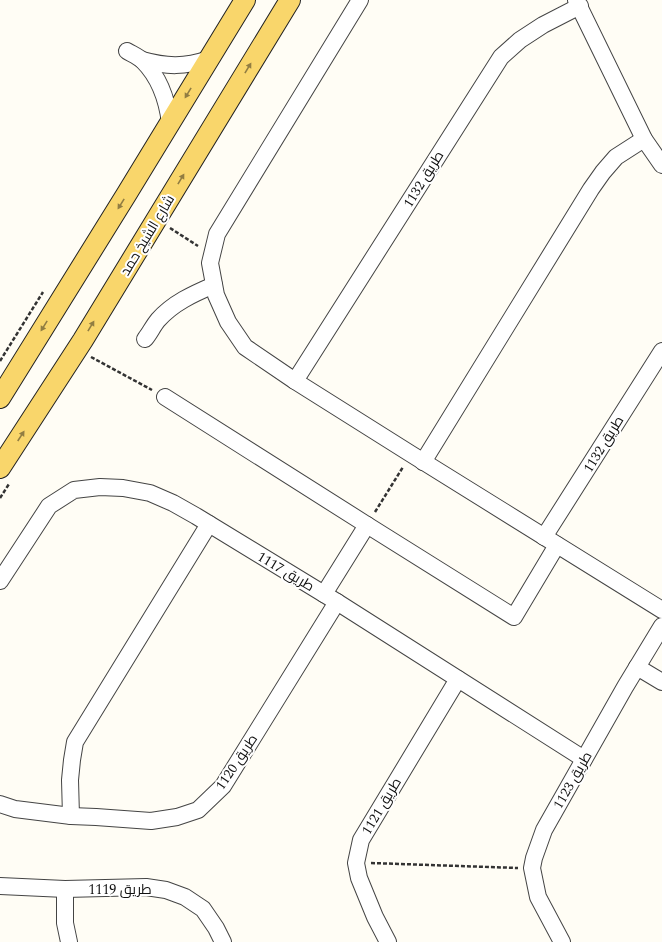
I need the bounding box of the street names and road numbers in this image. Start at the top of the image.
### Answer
street label: طريق 1132 [398,147,449,212]
street label: شارع الشيخ حمد [115,191,180,280]
street label: طريق 1132 [578,412,629,477]
street label: طريق 1117 [253,546,318,597]
street label: طريق 1120 [210,730,263,794]
street label: طريق 1123 [547,748,597,813]
street label: طريق 1121 [356,774,407,839]
street label: طريق 1119 [88,879,152,900]

